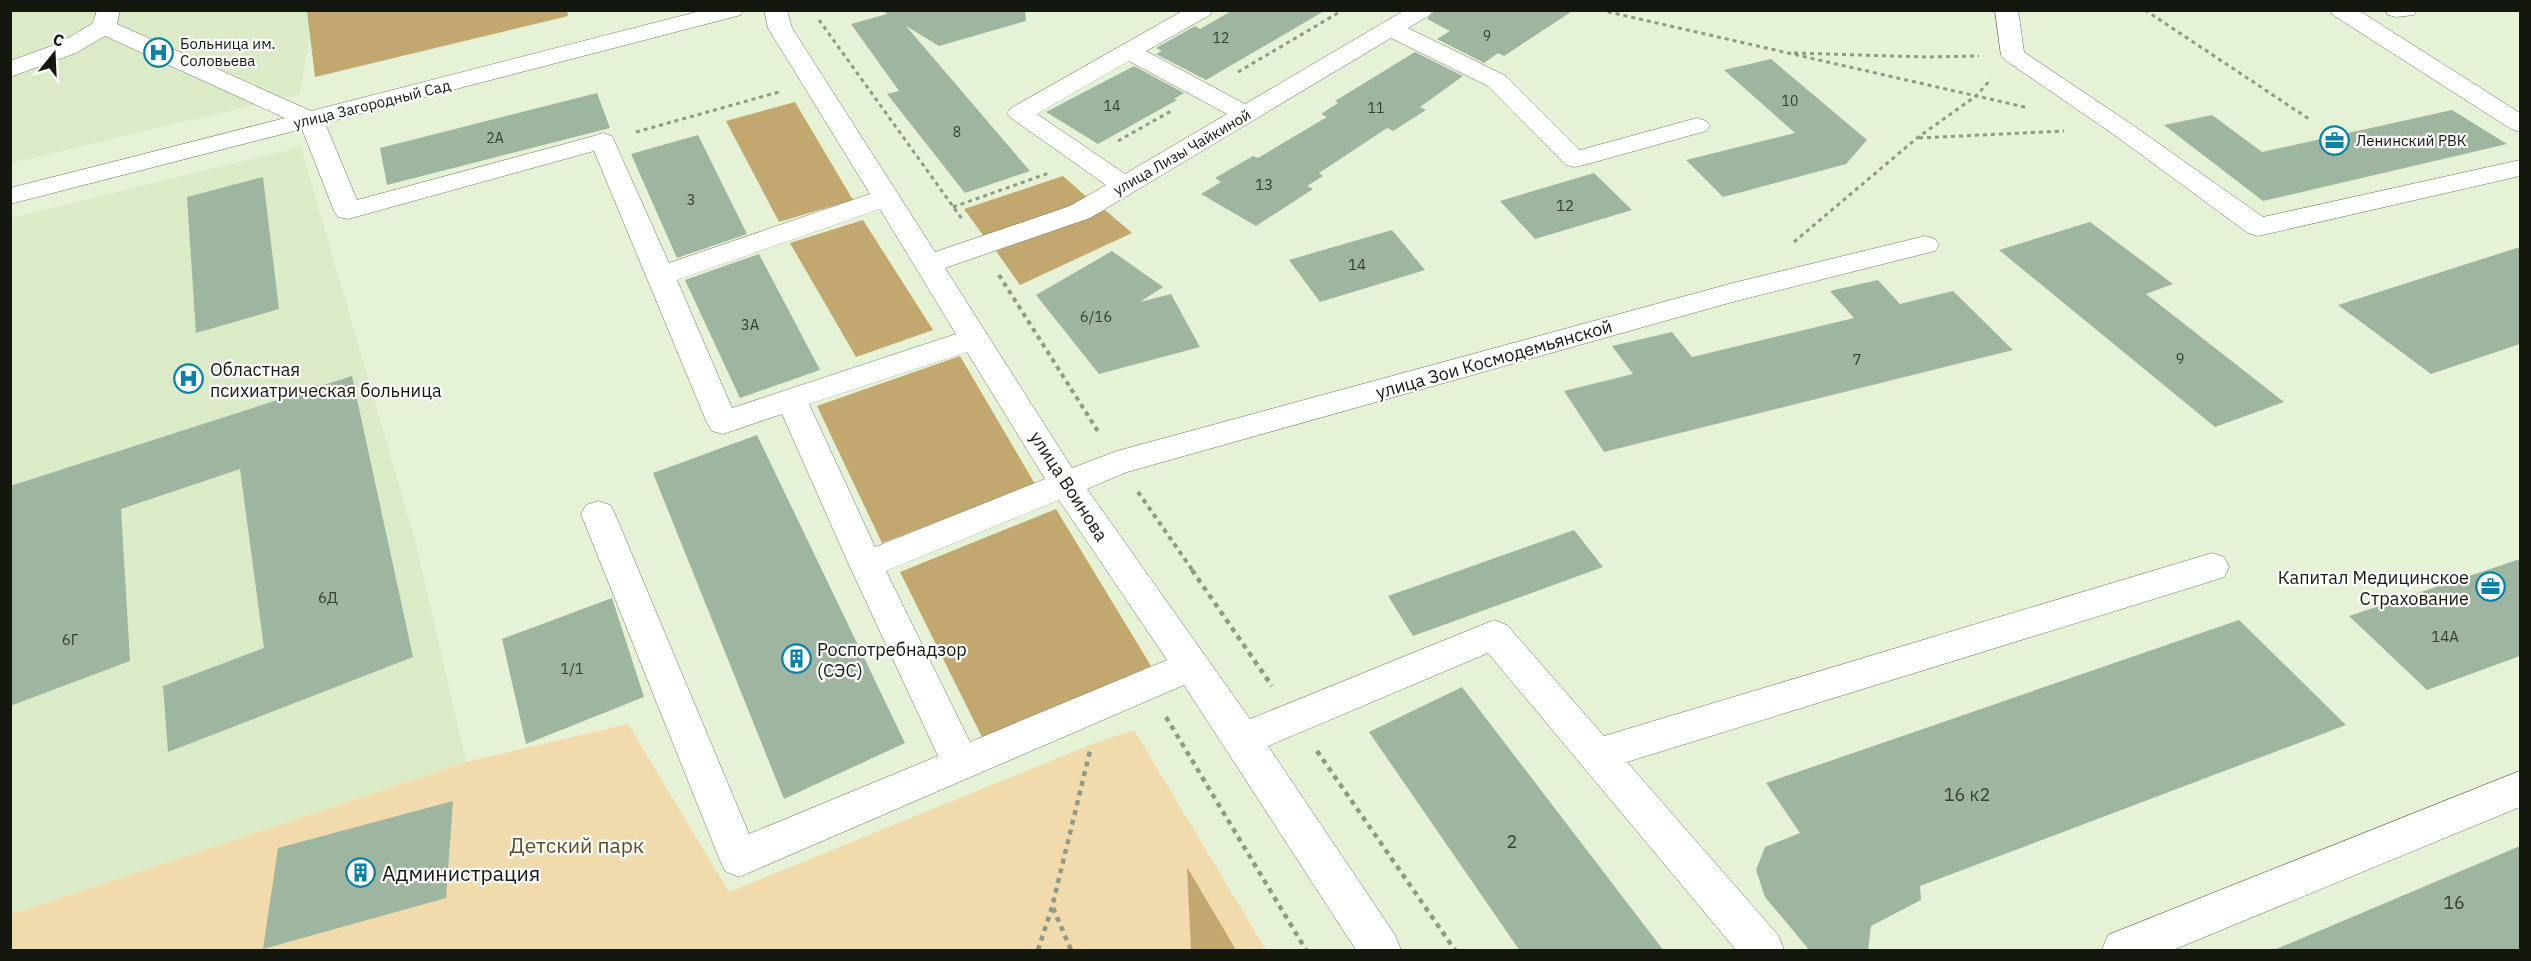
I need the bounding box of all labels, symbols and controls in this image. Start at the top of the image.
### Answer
north arrow [24,24,84,84]
house number: 9 [1483,27,1491,45]
text: С [51,29,67,51]
house number: 12 [1213,29,1229,47]
place label: Больница им. Соловьева [180,34,276,70]
hospital icon: Больница им. Соловьева [143,36,175,68]
street label: улица Загородный Сад [291,75,453,133]
house number: 10 [1782,92,1798,110]
house number: 14 [1104,97,1120,115]
house number: 11 [1368,99,1384,117]
street label: улица Лизы Чайкиной [1110,105,1254,199]
house number: 8 [953,123,961,141]
office icon: Ленинский РВК [2319,124,2351,156]
house number: 2А [486,129,504,147]
place label: Ленинский РВК [2356,131,2467,150]
house number: 13 [1255,175,1273,194]
house number: 3 [686,190,696,209]
house number: 12 [1556,196,1574,215]
house number: 14 [1348,255,1366,274]
house number: 6/16 [1080,307,1112,326]
street label: улица Зои Космодемьянской [1373,314,1615,404]
house number: 3А [741,315,760,334]
house number: 9 [2175,349,2185,368]
house number: 7 [1852,350,1862,369]
place label: Областная психиатрическая больница [210,358,442,402]
hospital icon: Областная психиатрическая больница [173,363,205,395]
street label: улица Воинова [1025,427,1113,546]
place label: Капитал Медицинское Страхование [2278,566,2469,610]
office icon: Капитал Медицинское Страхование [2474,571,2506,603]
house number: 6Д [318,588,338,607]
house number: 14А [2431,627,2459,646]
house number: 6Г [62,630,79,649]
place label: Роспотребнадзор (СЭС) [817,638,967,682]
building icon: Роспотребнадзор (СЭС) [780,643,812,675]
house number: 1/1 [560,659,584,678]
house number: 16 к2 [1944,783,1990,806]
house number: 2 [1507,830,1517,853]
park label: Детский парк [510,831,644,859]
building icon: Администрация [345,857,377,889]
place label: Администрация [382,859,540,887]
house number: 16 [2443,891,2465,914]

